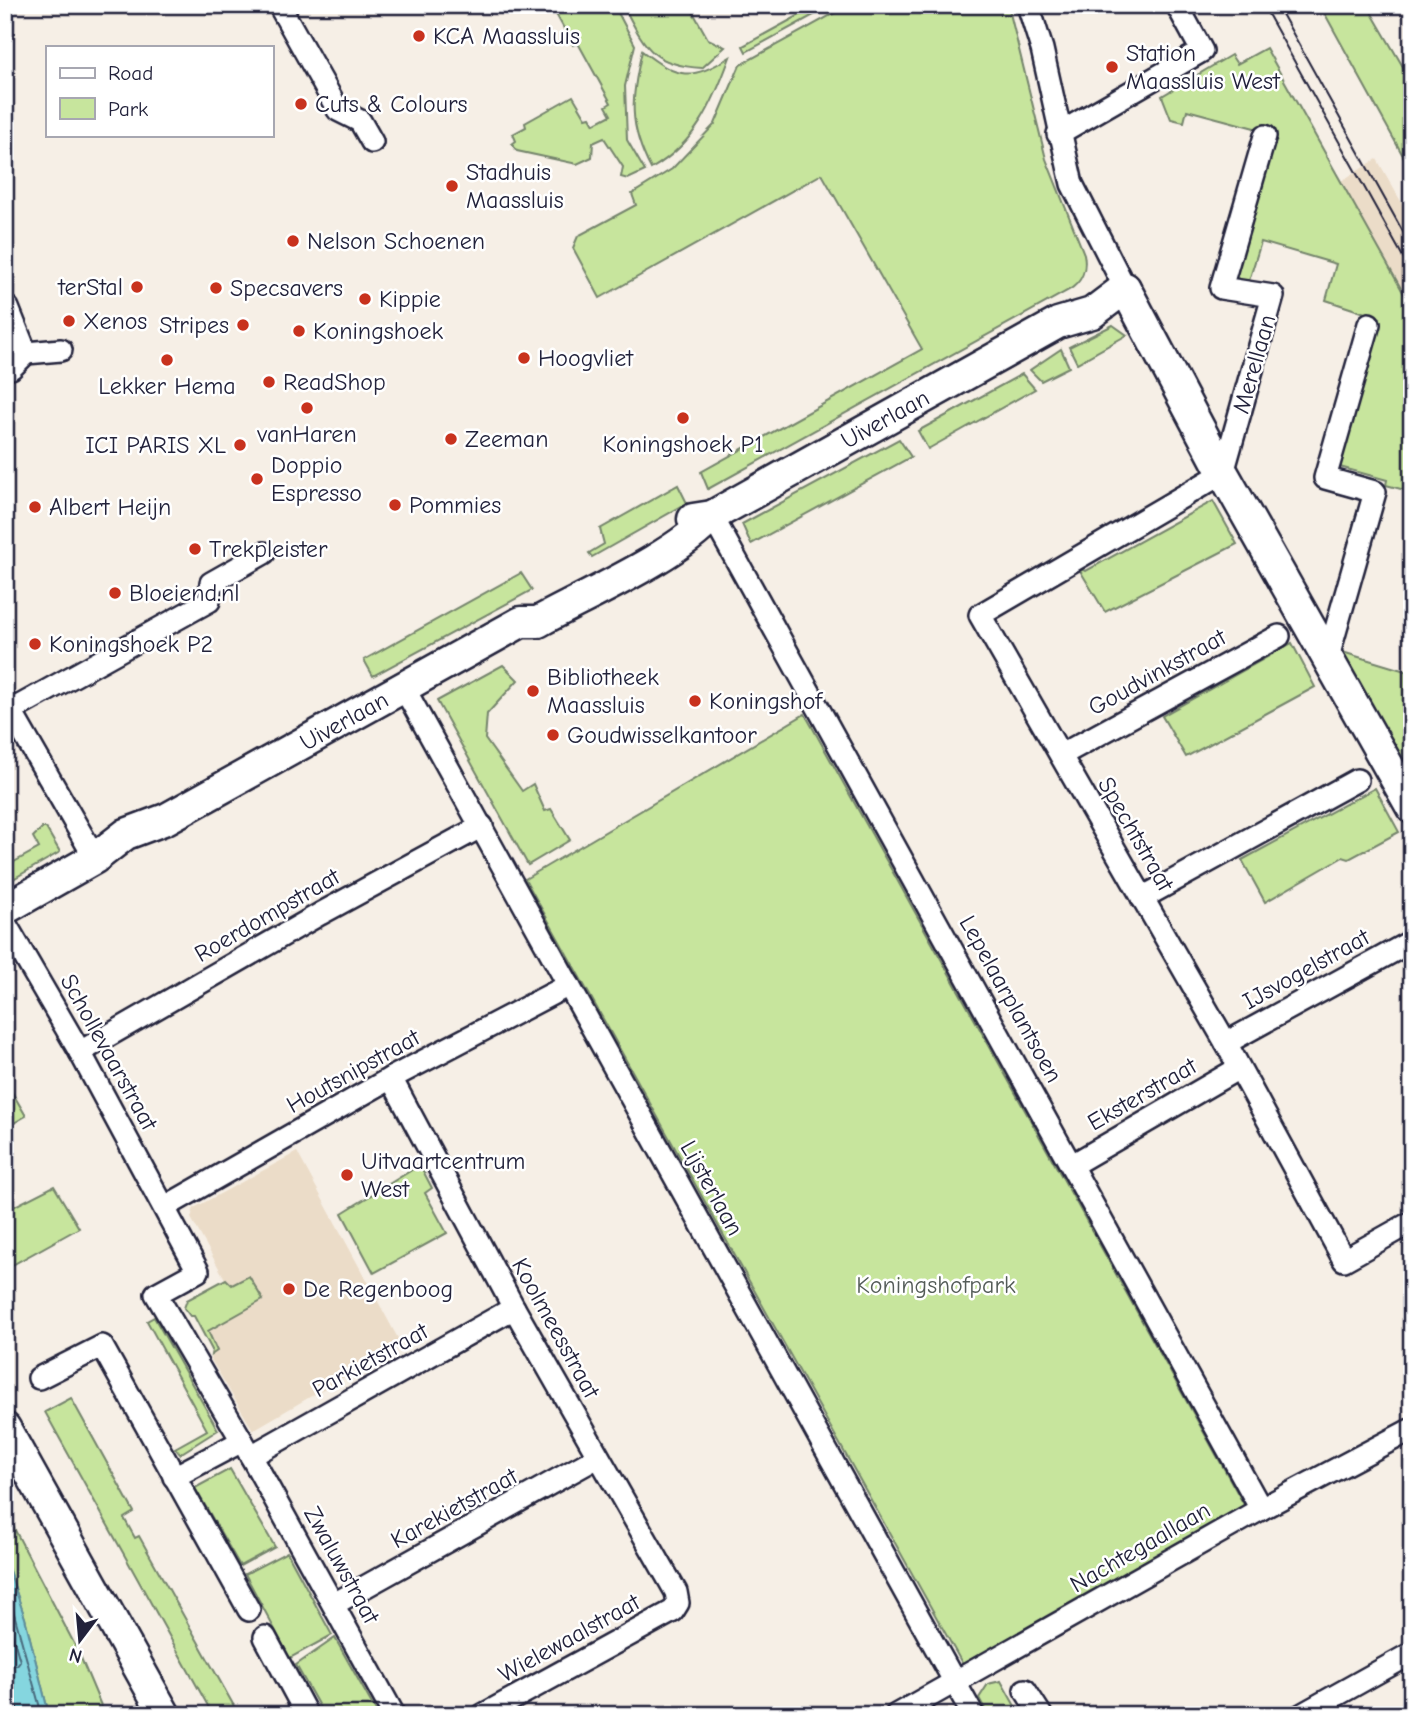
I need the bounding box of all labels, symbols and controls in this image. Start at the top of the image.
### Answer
place label: KCA Maassluis [433,22,580,50]
marker: KCA Maassluis [411,28,427,44]
place label: Station Maassluis West [1126,39,1281,95]
legend [46,46,273,136]
marker: Station Maassluis West [1104,59,1120,75]
text: Road [108,61,153,85]
place label: Cuts & Colours [315,90,468,118]
marker: Cuts & Colours [293,96,309,112]
text: Park [108,97,148,121]
place label: Stadhuis Maassluis [466,158,564,214]
marker: Stadhuis Maassluis [444,178,460,194]
place label: Nelson Schoenen [307,227,485,255]
marker: Nelson Schoenen [285,233,301,249]
place label: terStal [57,273,123,301]
place label: Specsavers [230,274,343,302]
marker: terStal [129,279,145,295]
marker: Specsavers [208,280,224,296]
place label: Kippie [379,285,441,313]
marker: Kippie [357,291,373,307]
place label: Xenos [83,307,147,335]
place label: Stripes [159,311,229,339]
street label: Merellaan [1227,311,1281,417]
marker: Xenos [61,313,77,329]
marker: Stripes [235,317,251,333]
place label: Koningshoek [313,317,443,345]
marker: Koningshoek [291,323,307,339]
place label: Hoogvliet [538,344,634,372]
marker: Hoogvliet [516,350,532,366]
marker: Lekker Hema [159,352,175,368]
place label: ReadShop [283,368,386,396]
place label: Lekker Hema [98,372,236,400]
marker: ReadShop [261,374,277,390]
street label: Uiverlaan [836,383,934,455]
marker: vanHaren [299,400,315,416]
marker: Koningshoek P1 [675,410,691,426]
place label: vanHaren [256,420,357,448]
place label: Zeeman [465,425,549,453]
place label: Koningshoek P1 [603,430,764,458]
place label: ICI PARIS XL [85,431,226,459]
marker: Zeeman [443,431,459,447]
marker: ICI PARIS XL [232,437,248,453]
place label: Doppio Espresso [271,451,362,507]
marker: Doppio Espresso [249,471,265,487]
place label: Pommies [409,491,501,519]
place label: Albert Heijn [49,493,171,521]
marker: Pommies [387,497,403,513]
marker: Albert Heijn [27,499,43,515]
place label: Trekpleister [209,535,328,563]
marker: Trekpleister [187,541,203,557]
place label: Bloeiend.nl [129,579,240,607]
marker: Bloeiend.nl [107,585,123,601]
street label: Goudvinkstraat [1083,622,1232,721]
place label: Koningshoek P2 [49,630,213,658]
marker: Koningshoek P2 [27,636,43,652]
place label: Bibliotheek Maassluis [547,663,659,719]
marker: Bibliotheek Maassluis [525,683,541,699]
street label: Uiverlaan [295,685,393,757]
place label: Koningshof [709,687,823,715]
marker: Koningshof [687,693,703,709]
place label: Goudwisselkantoor [567,721,757,749]
marker: Goudwisselkantoor [545,727,561,743]
street label: Spechtstraat [1092,772,1180,897]
street label: Roerdompstraat [189,862,346,968]
street label: Lepelaarplantsoen [954,911,1068,1087]
street label: IJsvogelstraat [1238,922,1375,1015]
street label: Schollevaarstraat [55,969,164,1136]
street label: Houtsnipstraat [281,1022,426,1119]
street label: Eksterstraat [1082,1051,1203,1136]
street label: Lijsterlaan [675,1136,749,1240]
place label: Uitvaartcentrum West [361,1147,525,1203]
marker: Uitvaartcentrum West [339,1167,355,1183]
street label: Koolmeesstraat [506,1253,606,1404]
park label: Koningshofpark [856,1271,1016,1299]
place label: De Regenboog [303,1275,453,1303]
marker: De Regenboog [281,1281,297,1297]
street label: Parkietstraat [307,1316,434,1403]
street label: Karekietstraat [386,1461,523,1554]
street label: Nachtegaallaan [1065,1496,1215,1598]
street label: Zwaluwstraat [298,1501,386,1629]
street label: Wielewaalstraat [494,1587,645,1688]
north arrow [46,1604,116,1674]
text: N [67,1643,85,1668]

